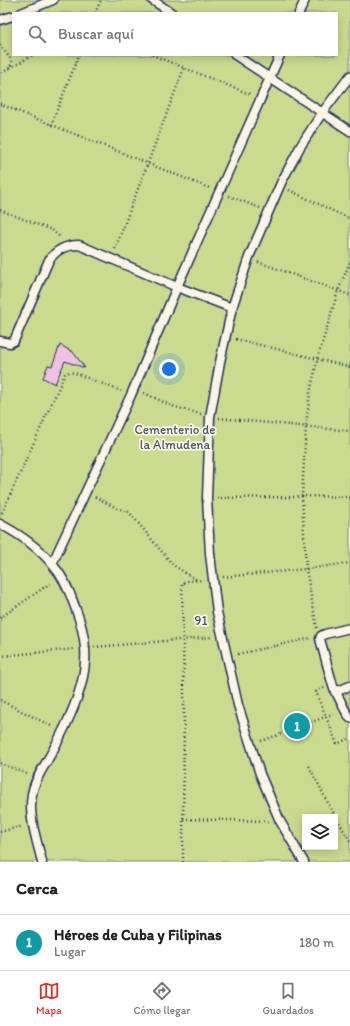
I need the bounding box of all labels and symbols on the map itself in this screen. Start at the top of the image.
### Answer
your location [159,359,179,379]
park label: Cementerio de la Almudena [135,422,216,452]
park label: 91 [195,613,207,628]
pin: 1 [284,711,310,741]

